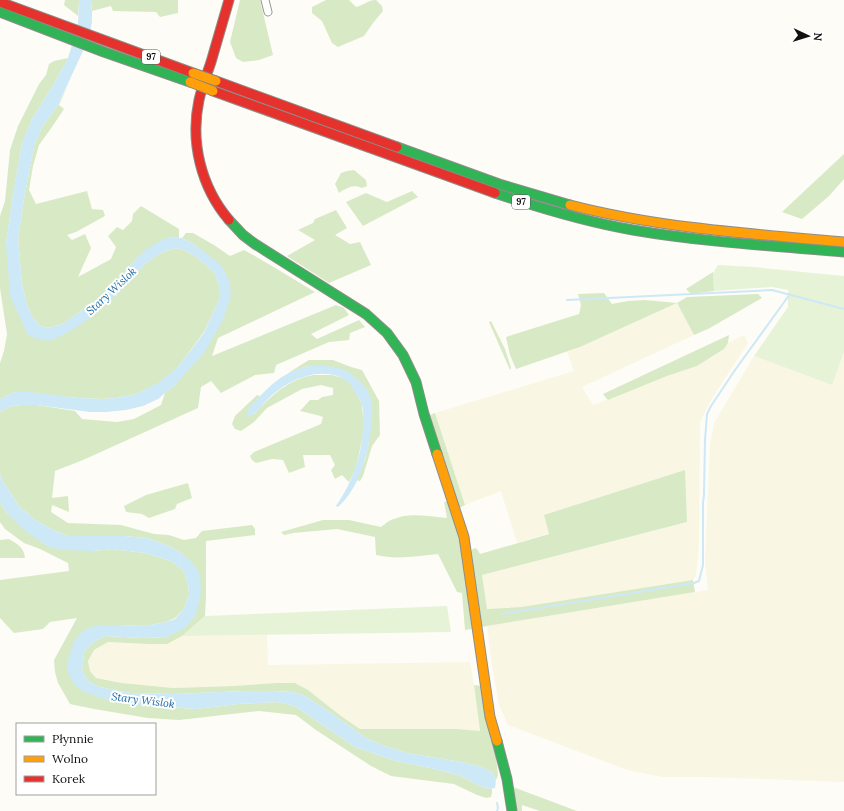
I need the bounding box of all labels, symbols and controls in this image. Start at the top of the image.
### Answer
north arrow [788,16,828,56]
text: N [811,32,825,42]
road number: 97 [142,50,160,64]
road number: 97 [512,195,530,209]
water label: Stary Wislok [83,264,139,318]
water label: Stary Wislok [111,689,176,711]
legend [16,723,156,795]
text: Płynnie [52,731,94,746]
text: Wolno [52,751,88,766]
text: Korek [52,771,86,786]

